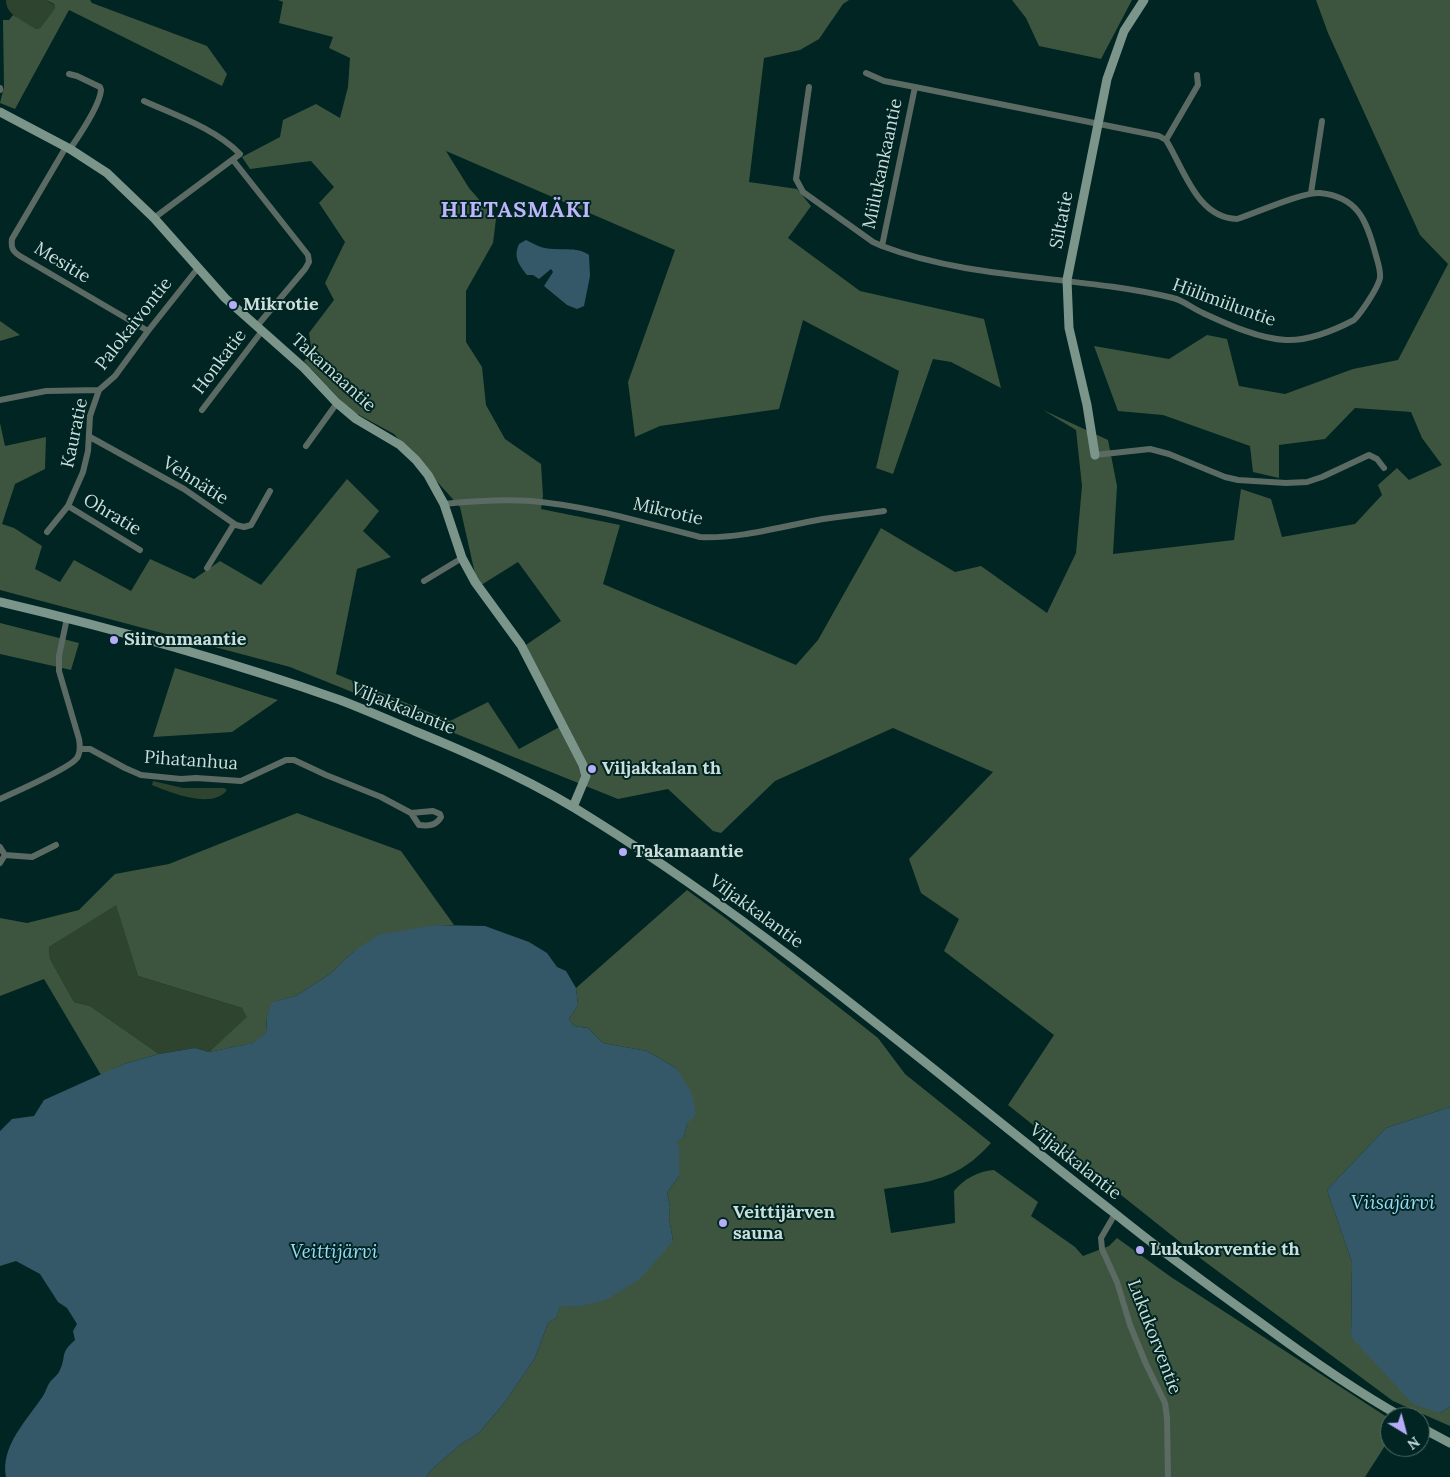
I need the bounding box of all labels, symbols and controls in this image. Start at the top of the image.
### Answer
street label: Miilukankaantie [859,97,907,231]
street label: Siltatie [1046,189,1078,251]
district label: HIETASMÄKI [439,198,593,224]
street label: Mesitie [30,238,94,288]
street label: Palokaivontie [91,273,177,375]
street label: Hiilimiiluntie [1169,274,1279,332]
place label: Mikrotie [243,294,319,316]
marker: Mikrotie [227,299,239,311]
street label: Honkatie [189,325,251,399]
street label: Takamaantie [286,329,380,417]
street label: Kauratie [57,396,93,470]
street label: Vehnätie [158,452,232,510]
street label: Ohratie [79,489,145,541]
street label: Mikrotie [631,493,705,531]
place label: Siironmaantie [124,629,246,651]
marker: Siironmaantie [108,634,120,646]
street label: Viljakkalantie [348,678,458,740]
street label: Pihatanhua [143,747,239,775]
place label: Viljakkalan th [602,758,721,780]
marker: Viljakkalan th [586,763,598,775]
place label: Takamaantie [633,841,743,863]
marker: Takamaantie [617,846,629,858]
street label: Viljakkalantie [705,871,807,953]
street label: Viljakkalantie [1025,1119,1125,1205]
water label: Viisajärvi [1351,1193,1435,1215]
place label: Veittijärven sauna [733,1202,835,1244]
marker: Veittijärven sauna [717,1217,729,1229]
place label: Lukukorventie th [1150,1239,1300,1261]
water label: Veittijärvi [290,1242,378,1264]
marker: Lukukorventie th [1134,1244,1146,1256]
street label: Lukukorventie [1122,1277,1186,1397]
north arrow [1380,1407,1430,1457]
text: N [1404,1433,1423,1454]

